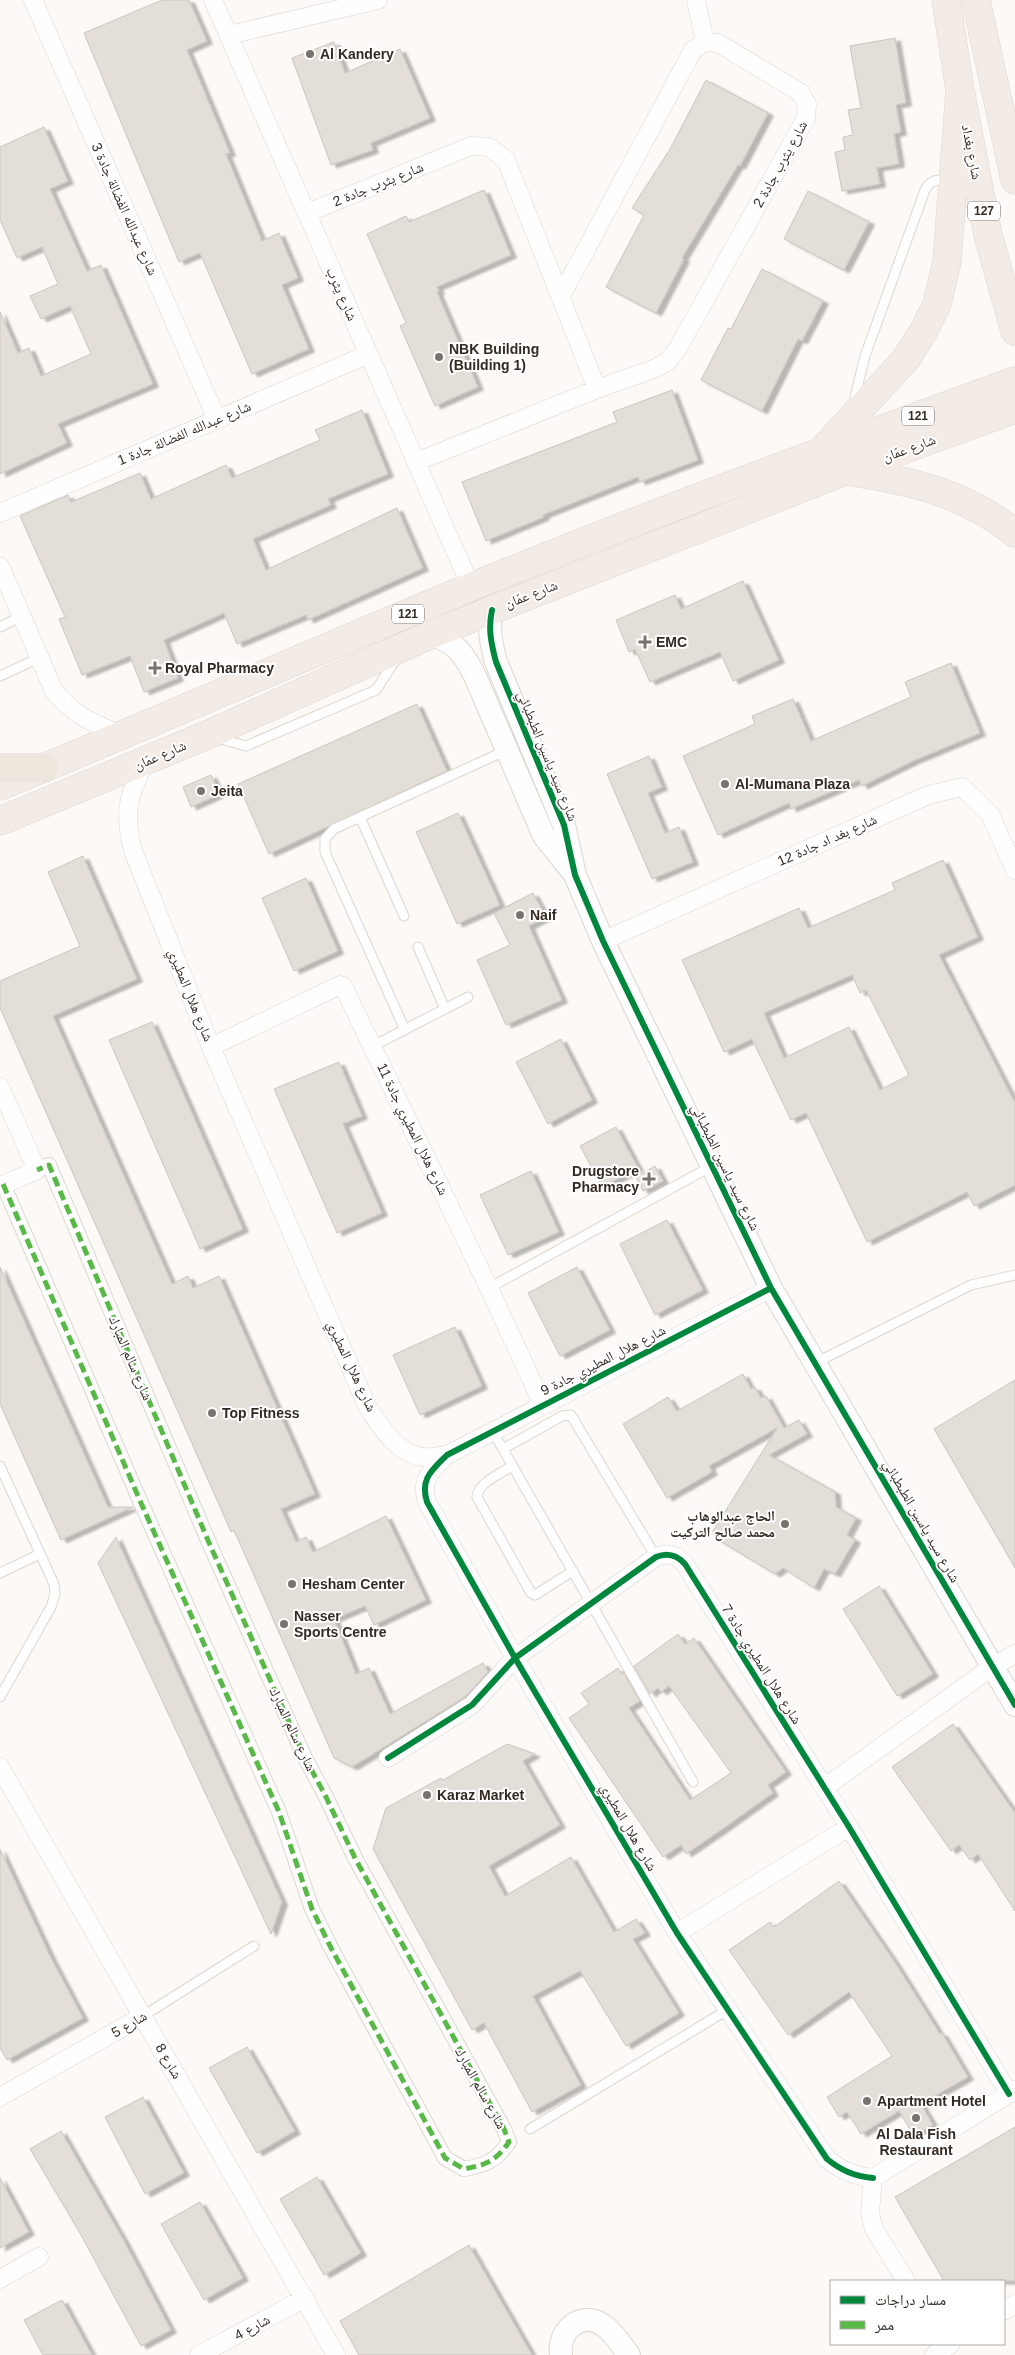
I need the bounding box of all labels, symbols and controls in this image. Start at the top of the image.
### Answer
place label: Al Kandery [320,46,394,62]
marker: Al Kandery [304,48,316,60]
street label: شارع يثرب جادة 2 [750,118,812,211]
street label: شارع بغداد [957,123,985,181]
street label: شارع عبدالله الفضالة جادة 3 [87,140,161,278]
street label: شارع يثرب جادة 2 [330,159,426,211]
road number: 127 [968,202,1000,220]
street label: شارع يثرب [321,265,361,324]
place label: NBK Building (Building 1) [449,341,539,373]
marker: NBK Building (Building 1) [433,351,445,363]
street label: شارع عبدالله الفضالة جادة 1 [115,398,254,470]
road number: 121 [902,406,934,426]
street label: شارع عمّان [880,431,938,467]
street label: شارع عمّان [502,577,560,613]
road number: 121 [392,604,424,624]
place label: EMC [656,634,687,650]
marker: EMC [638,635,652,649]
place label: Royal Pharmacy [165,660,274,676]
marker: Royal Pharmacy [149,662,161,674]
street label: شارع سيد ياسين الطبطبائي [511,689,581,825]
street label: شارع عمّان [132,737,189,775]
place label: Al-Mumana Plaza [735,776,850,792]
marker: Al-Mumana Plaza [719,778,731,790]
place label: Jeita [211,783,243,799]
marker: Jeita [195,785,207,797]
street label: شارع بغد اد جادة 12 [775,811,880,871]
place label: Naif [530,907,557,923]
marker: Naif [514,909,526,921]
street label: شارع هلال المطيري [162,946,217,1045]
street label: شارع هلال المطيري جادة 11 [371,1060,452,1199]
street label: شارع سيد ياسين الطبطبائي [685,1101,764,1235]
place label: Drugstore Pharmacy [572,1163,639,1195]
marker: Drugstore Pharmacy [643,1173,655,1185]
street label: شارع سالم المبارك [104,1313,156,1404]
street label: شارع هلال المطيري [321,1318,380,1416]
street label: شارع هلال المطيري جادة 9 [538,1322,670,1402]
place label: Top Fitness [222,1405,300,1421]
marker: Top Fitness [206,1407,218,1419]
street label: شارع سيد ياسين الطبطبائي [877,1457,964,1587]
place label: الحاج عبدالوهاب محمد صالح التركيت [670,1508,775,1541]
marker: الحاج عبدالوهاب محمد صالح التركيت [779,1518,791,1530]
place label: Hesham Center [302,1576,405,1592]
marker: Hesham Center [286,1578,298,1590]
street label: شارع هلال المطيري جادة 7 [716,1601,805,1729]
place label: Nasser Sports Centre [294,1608,387,1640]
marker: Nasser Sports Centre [278,1618,290,1630]
street label: شارع سالم المبارك [265,1685,319,1774]
street label: شارع هلال المطيري [594,1780,661,1875]
place label: Karaz Market [437,1787,524,1803]
marker: Karaz Market [421,1789,433,1801]
street label: شارع 5 [108,2007,151,2042]
street label: شارع 8 [151,2040,186,2083]
street label: شارع سالم المبارك [450,2045,510,2132]
place label: Apartment Hotel [877,2093,986,2109]
marker: Apartment Hotel [861,2095,873,2107]
marker: Al Dala Fish Restaurant [910,2112,922,2124]
place label: Al Dala Fish Restaurant [876,2126,956,2158]
legend [830,2280,1005,2345]
text: مسار دراجات [875,2291,946,2309]
street label: شارع 4 [231,2311,274,2345]
text: ممر [874,2316,894,2334]

